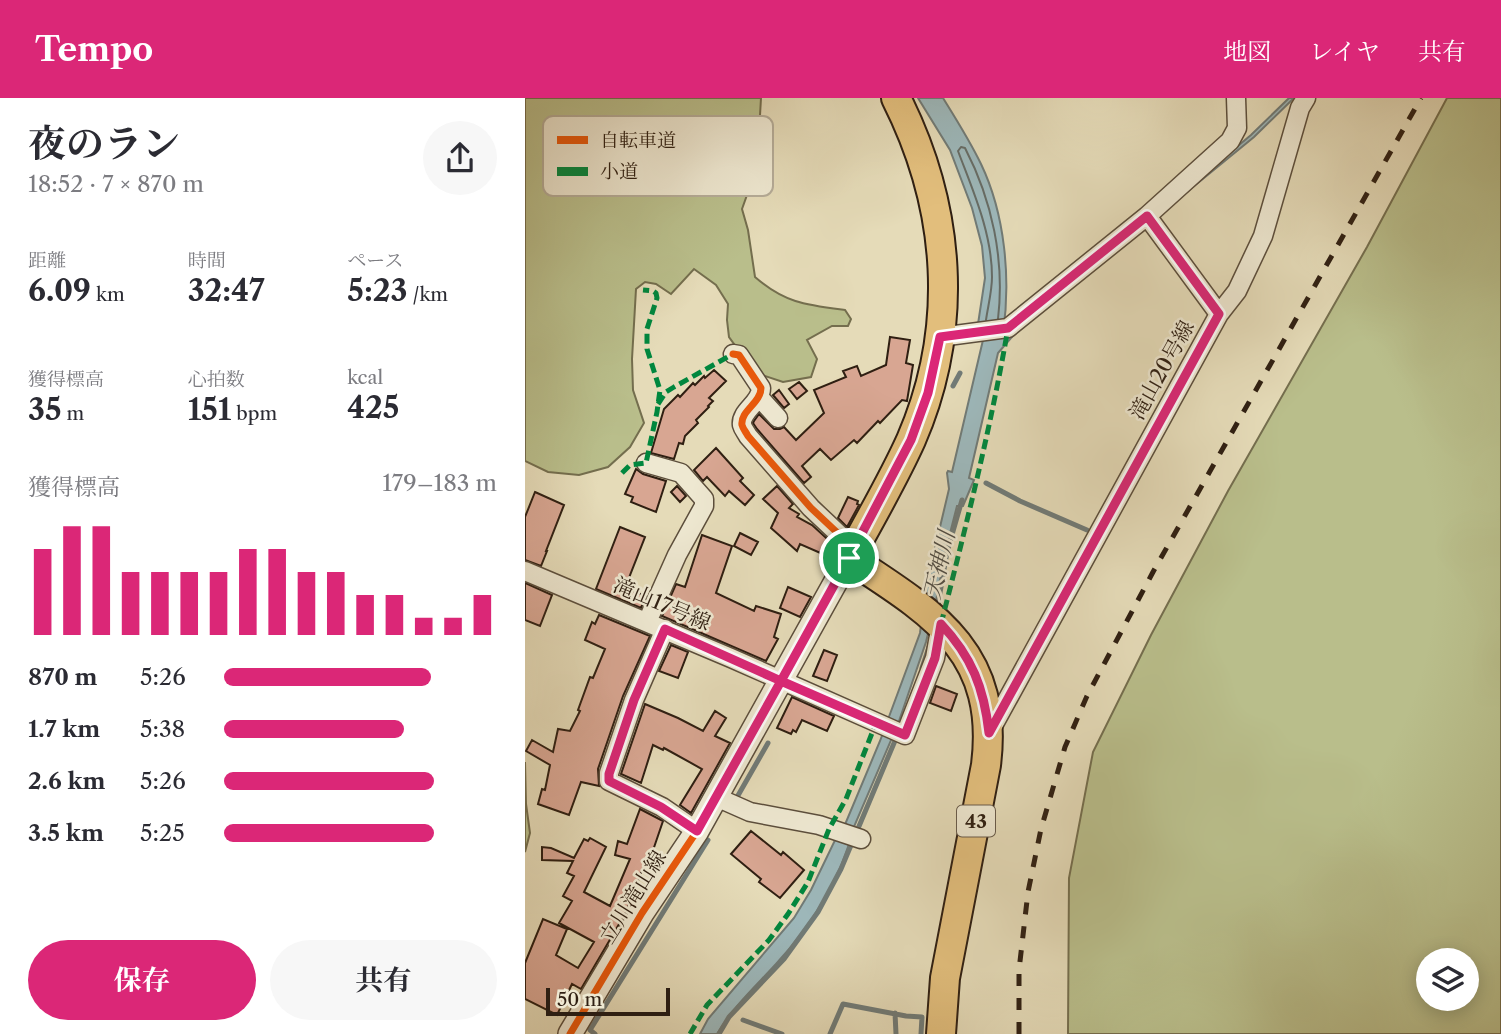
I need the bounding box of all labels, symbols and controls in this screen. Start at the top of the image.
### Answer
text: Tempo [35,29,153,70]
text: 地図 [1223,37,1271,66]
text: レイヤ [1309,37,1380,66]
text: 共有 [1418,37,1466,66]
legend [543,116,773,196]
text: 夜のラン [28,120,180,167]
button: share [423,121,497,195]
text: 自転車道 [600,129,676,152]
text: 小道 [600,160,638,183]
text: 18:52 · 7 × 870 m [28,170,204,198]
text: 距離 [28,249,66,272]
text: 時間 [188,249,226,272]
text: ペース [347,249,403,272]
text: 6.09 [28,272,91,309]
text: 32:47 [188,272,265,309]
text: 5:23 [347,272,407,309]
text: km [91,283,125,306]
text: /km [407,283,448,306]
street label: 滝山20号線 [1124,316,1199,424]
text: kcal [347,366,383,389]
text: 獲得標高 [28,368,104,391]
text: 心拍数 [188,368,245,391]
text: 425 [347,389,399,426]
text: 35 [28,391,62,428]
text: 151 [188,391,231,428]
text: m [62,402,84,425]
text: bpm [231,402,277,425]
text: 179–183 m [382,469,497,497]
text: 獲得標高 [28,473,120,501]
water label: 天神川 [918,525,961,602]
pin [819,528,879,588]
icon: arrive [830,539,868,577]
street label: 滝山17号線 [610,572,715,635]
text: 870 m [28,663,98,691]
text: 5:26 [140,663,186,691]
text: 1.7 km [28,715,100,743]
text: 5:38 [140,715,185,743]
text: 2.6 km [28,767,106,795]
text: 5:26 [140,767,186,795]
road number: 43 [957,806,995,836]
text: 3.5 km [28,819,104,847]
text: 5:25 [140,819,185,847]
street label: 立川滝山線 [594,846,671,948]
button: 保存 [28,940,256,1020]
button: 共有 [270,940,497,1020]
map controls [1416,948,1479,1011]
button: layers [1416,948,1479,1011]
scale bar [546,985,670,1017]
text: 50 m [557,988,602,1011]

